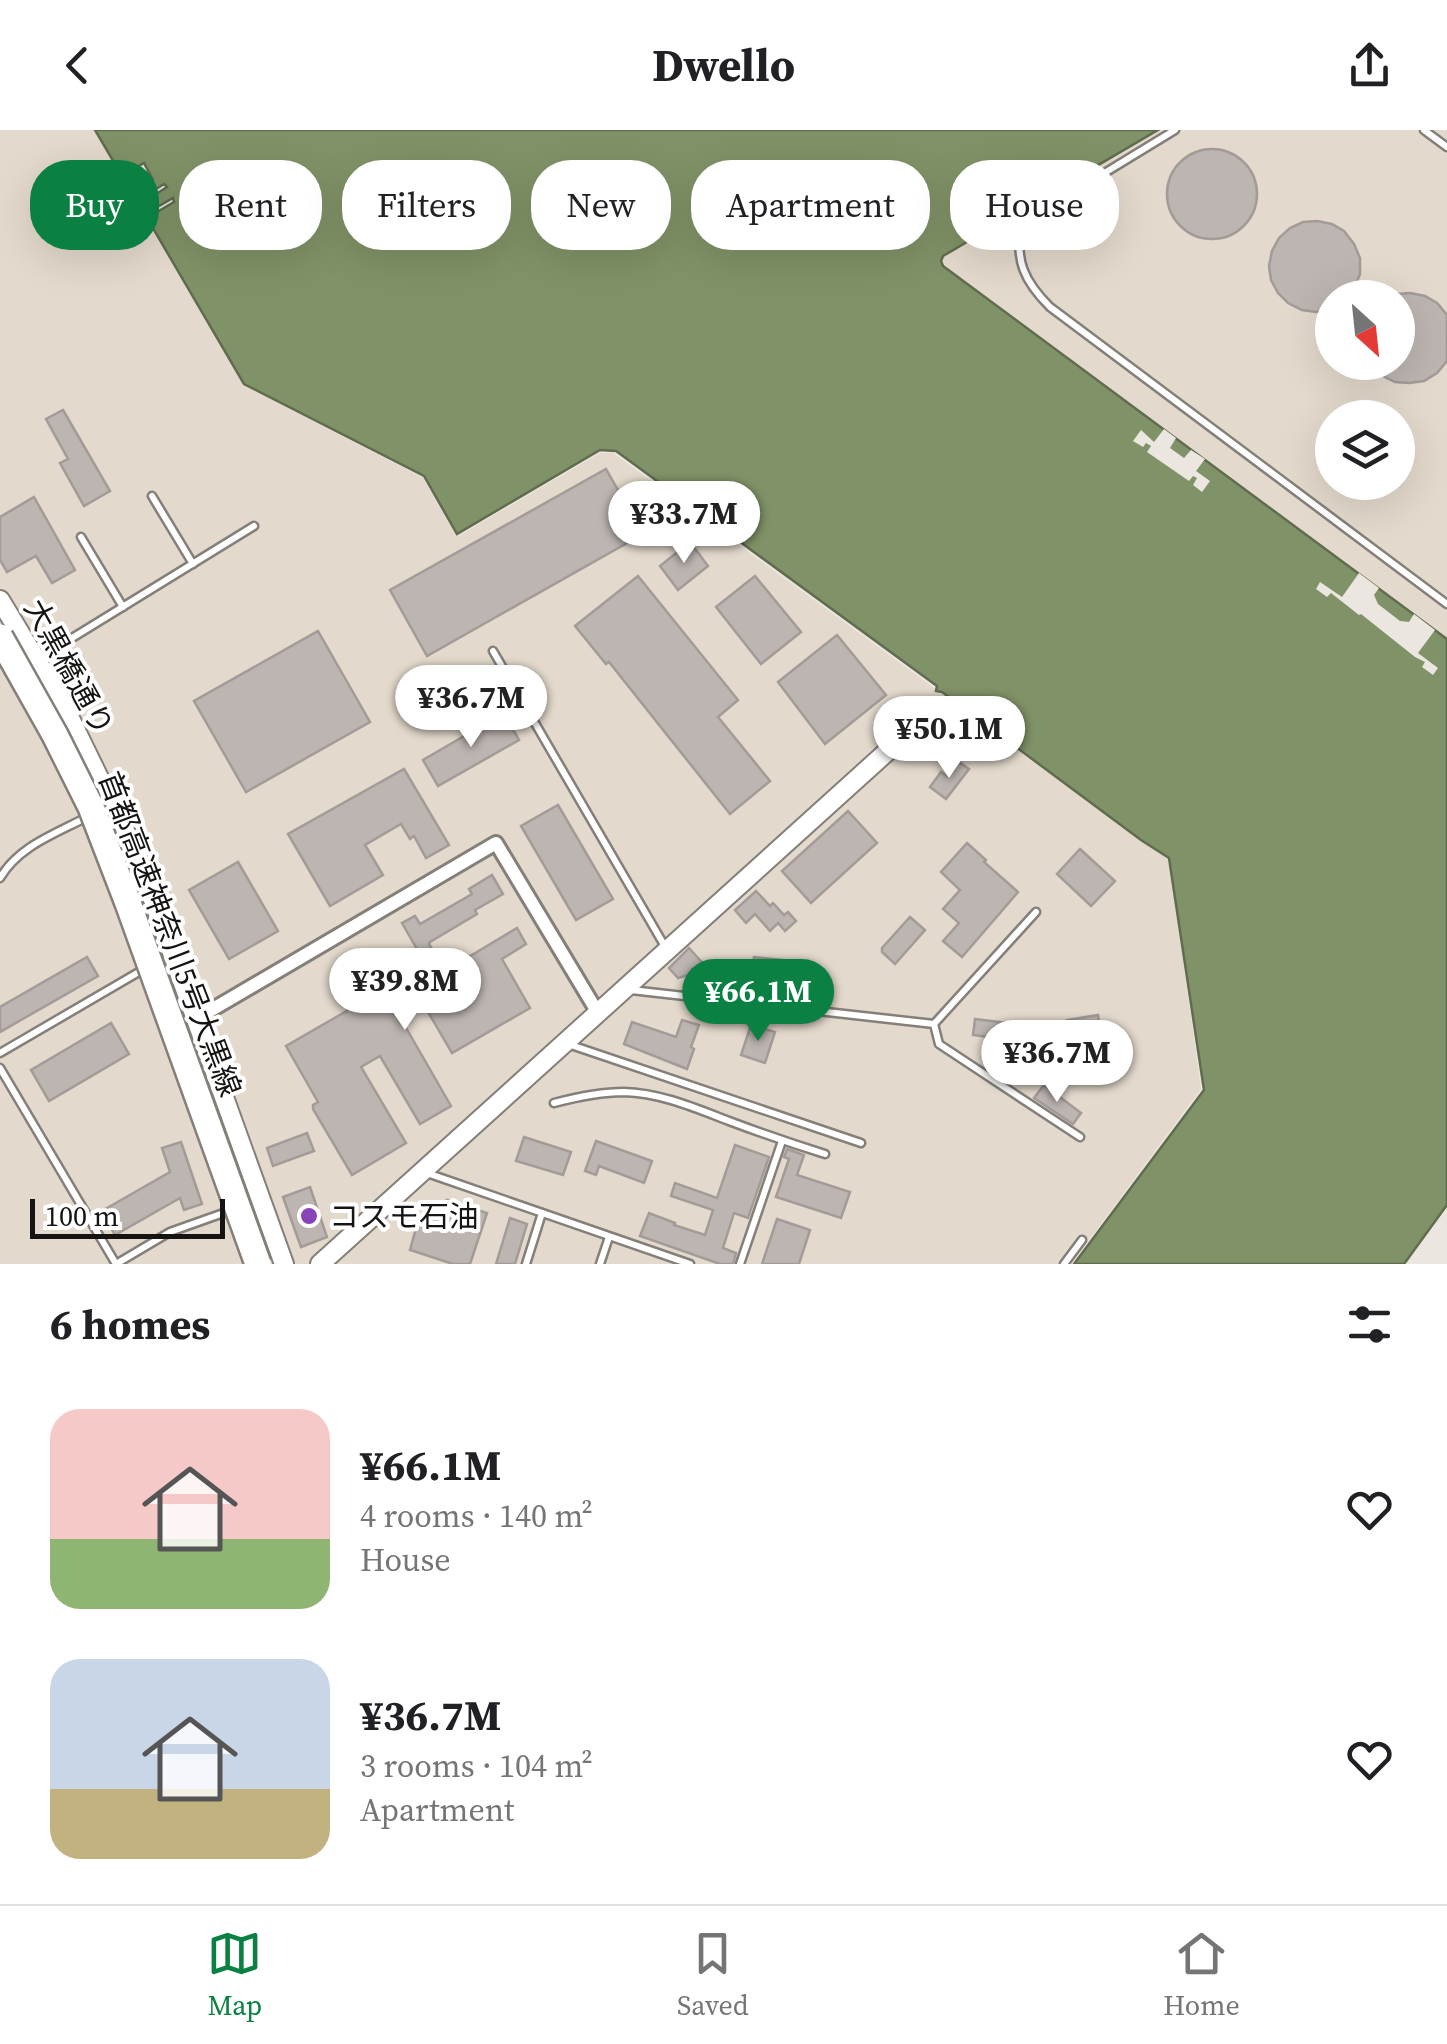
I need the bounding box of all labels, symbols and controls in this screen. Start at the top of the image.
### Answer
text: Dwello [652,34,795,96]
icon: back [50,38,105,93]
icon: share [1342,38,1397,93]
chip: Buy [30,160,159,250]
chip: Rent [179,160,322,250]
chip: Filters [342,160,511,250]
chip: New [531,160,671,250]
chip: Apartment [691,160,930,250]
chip: House [950,160,1119,250]
north arrow [1315,280,1415,380]
map controls [1315,280,1415,500]
button: layers [1315,400,1415,500]
pin: ¥33.7M [603,481,765,566]
text: ¥33.7M [630,491,738,535]
street label: 大黒橋通り [15,591,123,743]
pin: ¥36.7M [390,665,552,750]
text: ¥36.7M [417,675,525,719]
pin: ¥50.1M [868,696,1030,781]
text: ¥50.1M [895,706,1003,750]
street label: 首都高速神奈川5号大黒線 [89,766,251,1102]
pin: ¥39.8M [324,948,486,1033]
text: ¥39.8M [351,958,459,1002]
pin: ¥66.1M [677,959,839,1044]
text: ¥66.1M [704,969,812,1013]
pin: ¥36.7M [976,1020,1138,1105]
text: ¥36.7M [1003,1030,1111,1074]
scale bar [30,1194,225,1238]
place label: コスモ石油 [329,1196,479,1237]
text: 100 m [45,1197,119,1235]
marker: コスモ石油 [298,1205,320,1227]
text: 6 homes [50,1295,210,1353]
icon: filters [1342,1297,1397,1352]
text: ¥66.1M [360,1436,501,1494]
icon: home [130,1449,250,1569]
icon: heart [1342,1482,1397,1537]
text: 4 rooms · 140 m² [360,1494,593,1538]
text: House [360,1538,451,1582]
text: ¥36.7M [360,1686,501,1744]
icon: home [130,1699,250,1819]
icon: heart [1342,1732,1397,1787]
text: 3 rooms · 104 m² [360,1744,593,1788]
text: Apartment [360,1788,514,1832]
tab: Map [207,1926,262,2024]
tab: Saved [677,1926,749,2024]
tab: Home [1163,1926,1240,2024]

